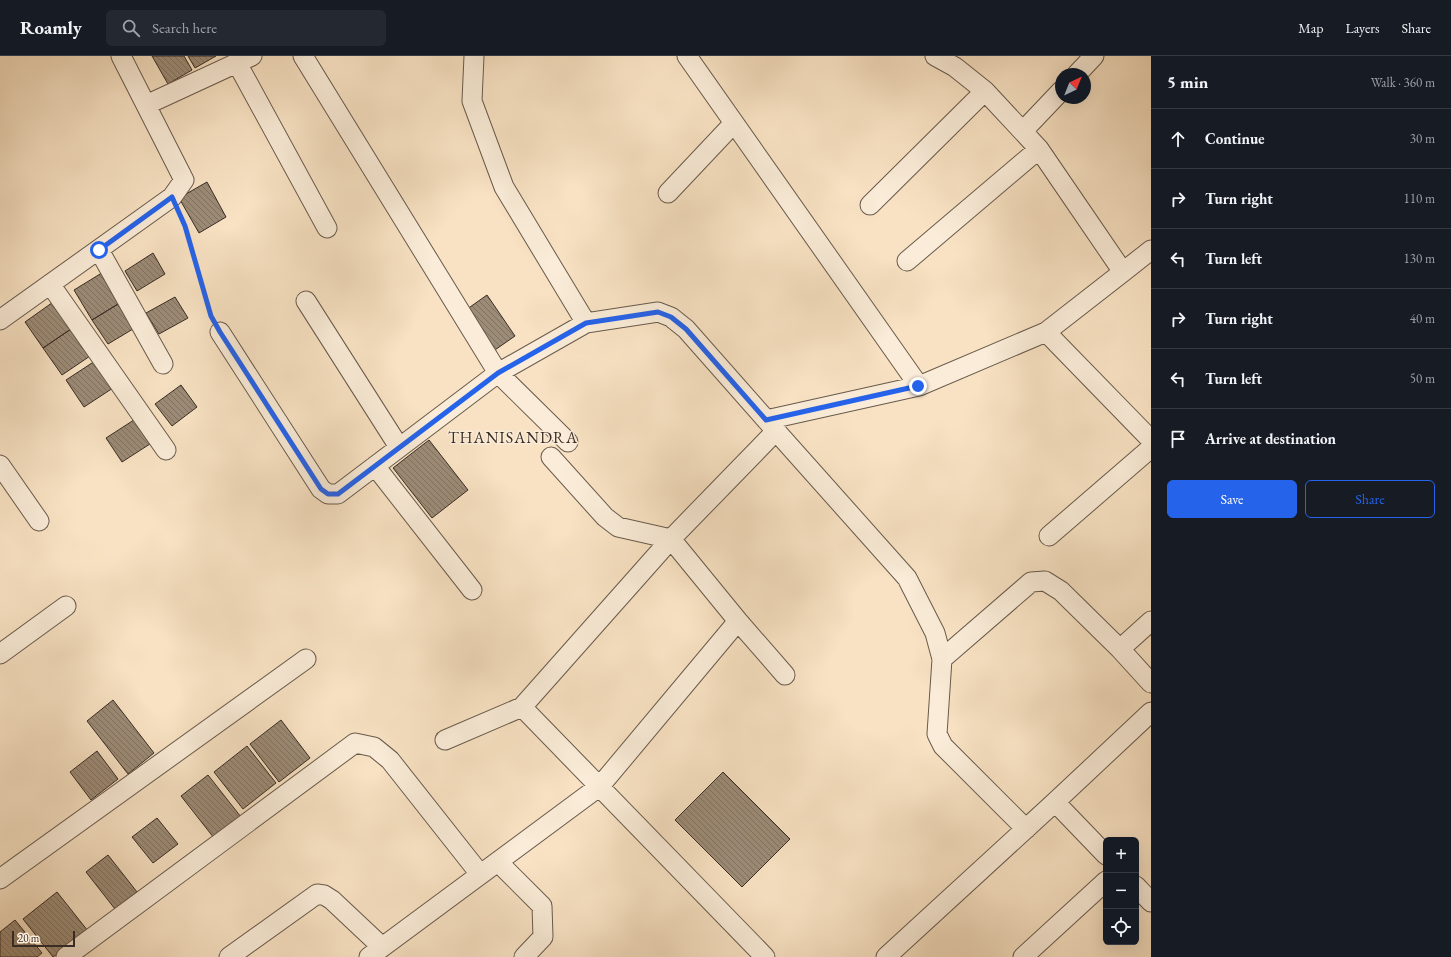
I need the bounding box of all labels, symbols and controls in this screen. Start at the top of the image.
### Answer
search box [106,10,386,46]
text: Roamly [20,15,82,40]
icon: search [120,17,142,39]
text: Search here [152,18,217,37]
text: Map [1298,19,1323,37]
text: Layers [1345,19,1380,37]
text: Share [1402,19,1431,37]
north arrow [1055,68,1091,104]
text: 5 min [1167,71,1208,93]
text: Walk · 360 m [1371,74,1435,91]
icon: ahead [1167,128,1189,150]
text: Continue [1205,129,1265,148]
text: 30 m [1410,130,1435,147]
icon: right [1167,188,1189,210]
text: Turn right [1205,189,1273,208]
text: 110 m [1404,190,1435,207]
route start [90,241,108,259]
icon: left [1167,248,1189,270]
text: Turn left [1205,249,1262,268]
text: 130 m [1404,250,1435,267]
icon: right [1167,308,1189,330]
text: Turn right [1205,309,1273,328]
text: 40 m [1410,310,1435,327]
icon: left [1167,368,1189,390]
text: Turn left [1205,369,1262,388]
text: 50 m [1410,370,1435,387]
route end [909,377,927,395]
district label: THANISANDRA [448,427,578,448]
icon: arrive [1167,428,1189,450]
text: Arrive at destination [1205,429,1336,448]
button: Save [1167,480,1297,518]
button: Share [1305,480,1435,518]
map controls [1103,837,1139,945]
button: + [1103,837,1139,873]
button: − [1103,873,1139,909]
button: locate [1103,909,1139,945]
scale bar [12,929,75,948]
text: 20 m [18,931,39,945]

